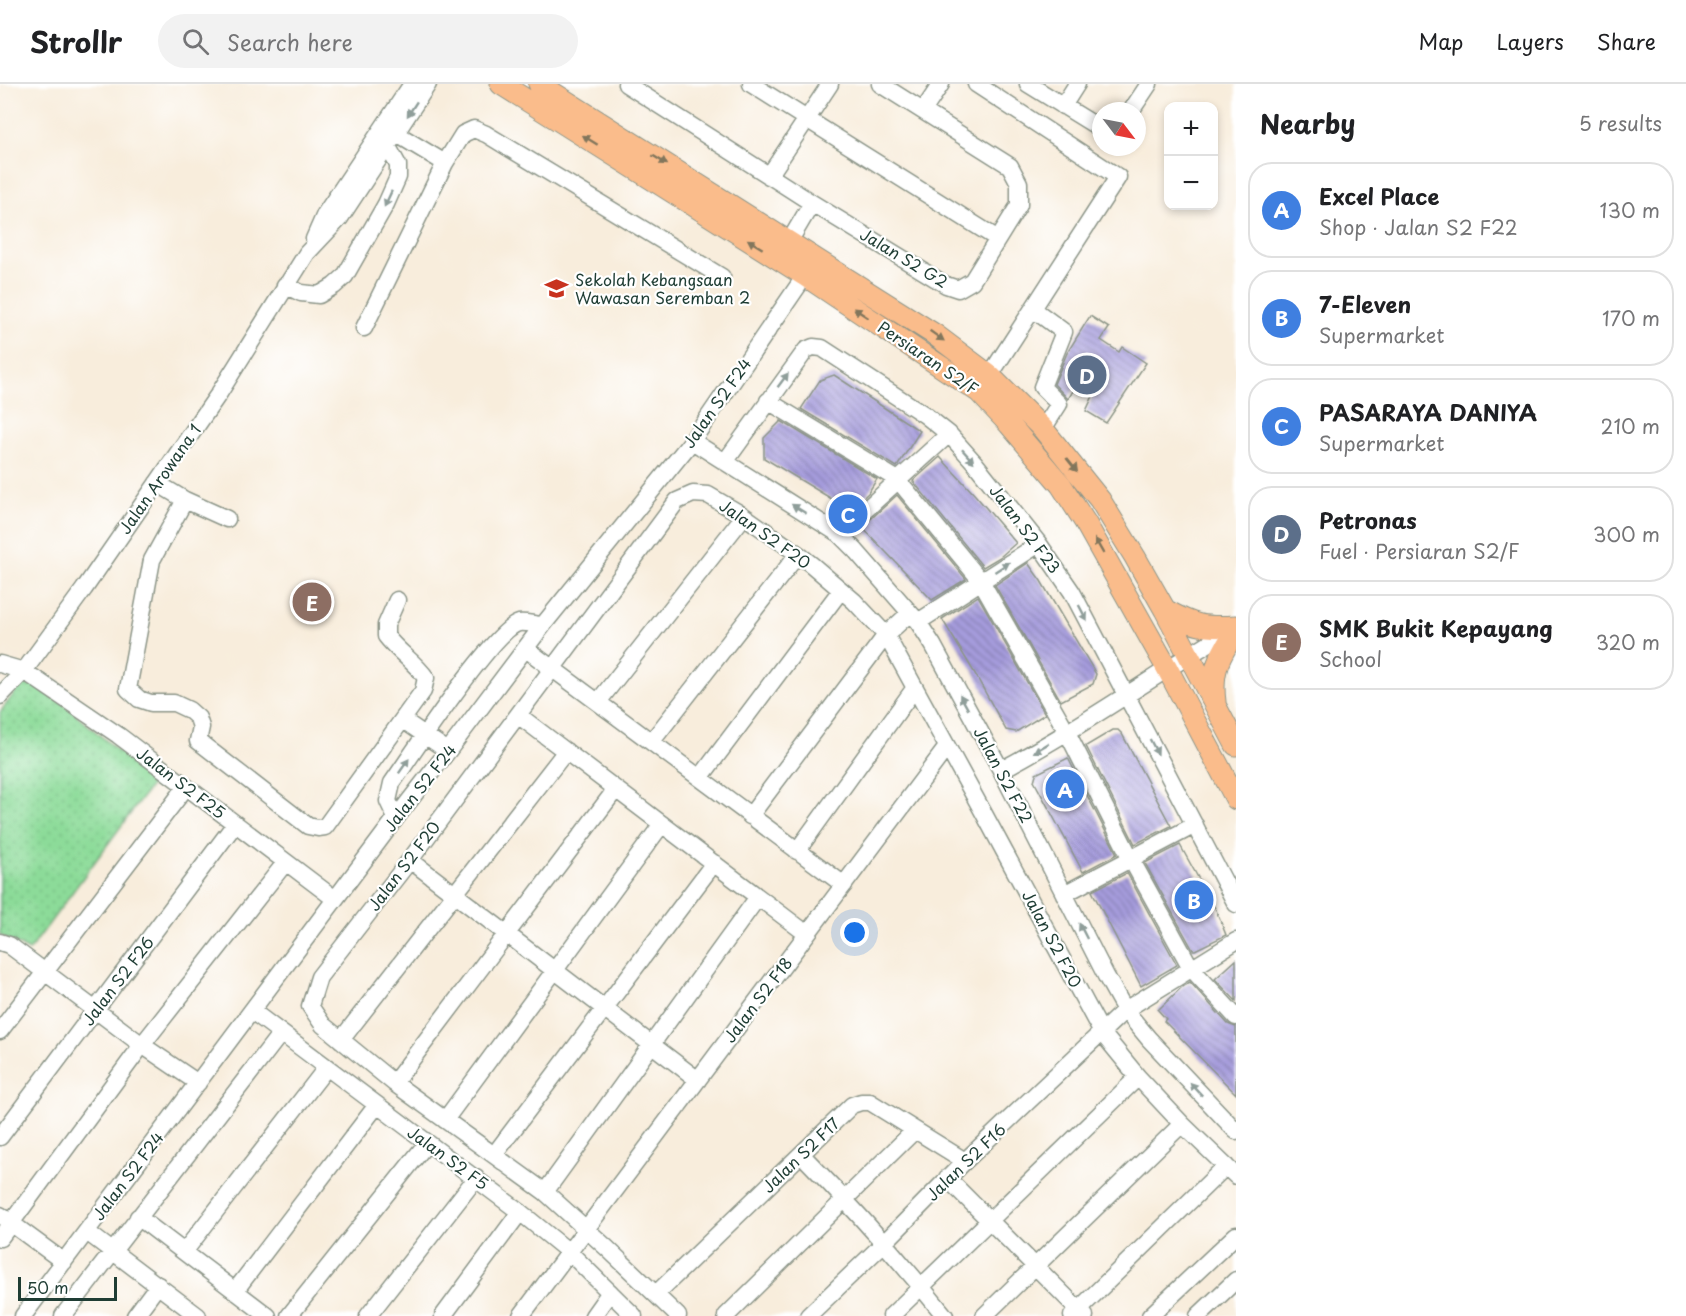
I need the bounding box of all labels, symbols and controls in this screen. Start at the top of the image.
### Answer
search box [158,14,578,68]
text: Strollr [30,20,122,63]
icon: search [179,25,212,58]
text: Search here [227,25,353,58]
text: Map [1419,25,1463,57]
text: Layers [1496,25,1564,57]
text: Share [1597,25,1656,57]
one-way arrow [407,101,418,117]
north arrow [1092,102,1146,156]
map controls [1164,102,1218,210]
button: + [1164,102,1218,156]
text: Nearby [1260,104,1355,143]
text: 5 results [1579,108,1662,138]
one-way arrow [582,135,598,146]
one-way arrow [651,155,668,166]
button: − [1164,156,1218,210]
text: Excel Place [1319,179,1439,212]
one-way arrow [384,190,393,207]
text: A [1274,195,1289,225]
text: 130 m [1600,195,1660,225]
text: Shop · Jalan S2 F22 [1319,212,1518,242]
street label: Jalan S2 G2 [856,221,953,293]
one-way arrow [747,239,763,250]
place label: Sekolah Kebangsaan Wawasan Seremban 2 [575,267,750,309]
school or university icon: Sekolah Kebangsaan Wawasan Seremban 2 [544,276,570,302]
text: 7-Eleven [1319,287,1411,320]
text: B [1275,303,1288,333]
text: 170 m [1602,303,1660,333]
one-way arrow [853,308,869,319]
street label: Persiaran S2/F [873,315,984,400]
text: Supermarket [1319,320,1445,350]
one-way arrow [928,330,945,341]
street label: Jalan S2 F24 [676,352,756,452]
pin: D [1068,352,1106,398]
one-way arrow [777,372,789,388]
text: PASARAYA DANIYA [1319,395,1537,428]
text: C [1274,411,1289,441]
text: 210 m [1601,411,1660,441]
street label: Jalan Arowana 1 [112,418,206,538]
text: Supermarket [1319,428,1445,458]
one-way arrow [961,448,974,463]
one-way arrow [1066,457,1078,472]
street label: Jalan S2 F23 [984,479,1067,578]
pin: C [828,492,868,536]
street label: Jalan S2 F20 [715,493,816,574]
text: Petronas [1319,503,1417,536]
one-way arrow [791,504,807,515]
text: D [1274,519,1289,549]
text: 300 m [1593,519,1660,549]
text: Fuel · Persiaran S2/F [1319,536,1520,566]
one-way arrow [1093,538,1104,554]
one-way arrow [994,562,1010,573]
pin: E [292,580,332,624]
one-way arrow [1078,605,1088,622]
text: SMK Bukit Kepayang [1319,611,1553,644]
text: E [1275,627,1288,657]
text: 320 m [1596,627,1660,657]
text: School [1319,644,1382,674]
one-way arrow [959,694,969,711]
street label: Jalan S2 F22 [968,722,1039,827]
street label: Jalan S2 F24 [377,738,461,836]
one-way arrow [1149,739,1159,756]
street label: Jalan S2 F25 [132,741,231,824]
one-way arrow [1032,743,1049,753]
one-way arrow [398,758,410,774]
pin: A [1046,766,1084,812]
street label: Jalan S2 F20 [361,815,445,915]
pin: B [1174,878,1214,922]
street label: Jalan S2 F20 [1017,886,1089,991]
your location [840,918,869,947]
one-way arrow [1079,923,1088,940]
street label: Jalan S2 F26 [76,931,159,1030]
street label: Jalan S2 F18 [717,952,797,1047]
one-way arrow [1189,1081,1203,1096]
street label: Jalan S2 F17 [756,1111,845,1197]
street label: Jalan S2 F16 [920,1117,1011,1206]
street label: Jalan S2 F5 [403,1120,494,1195]
street label: Jalan S2 F24 [86,1126,168,1225]
scale bar [18,1274,117,1302]
text: 50 m [27,1275,68,1299]

